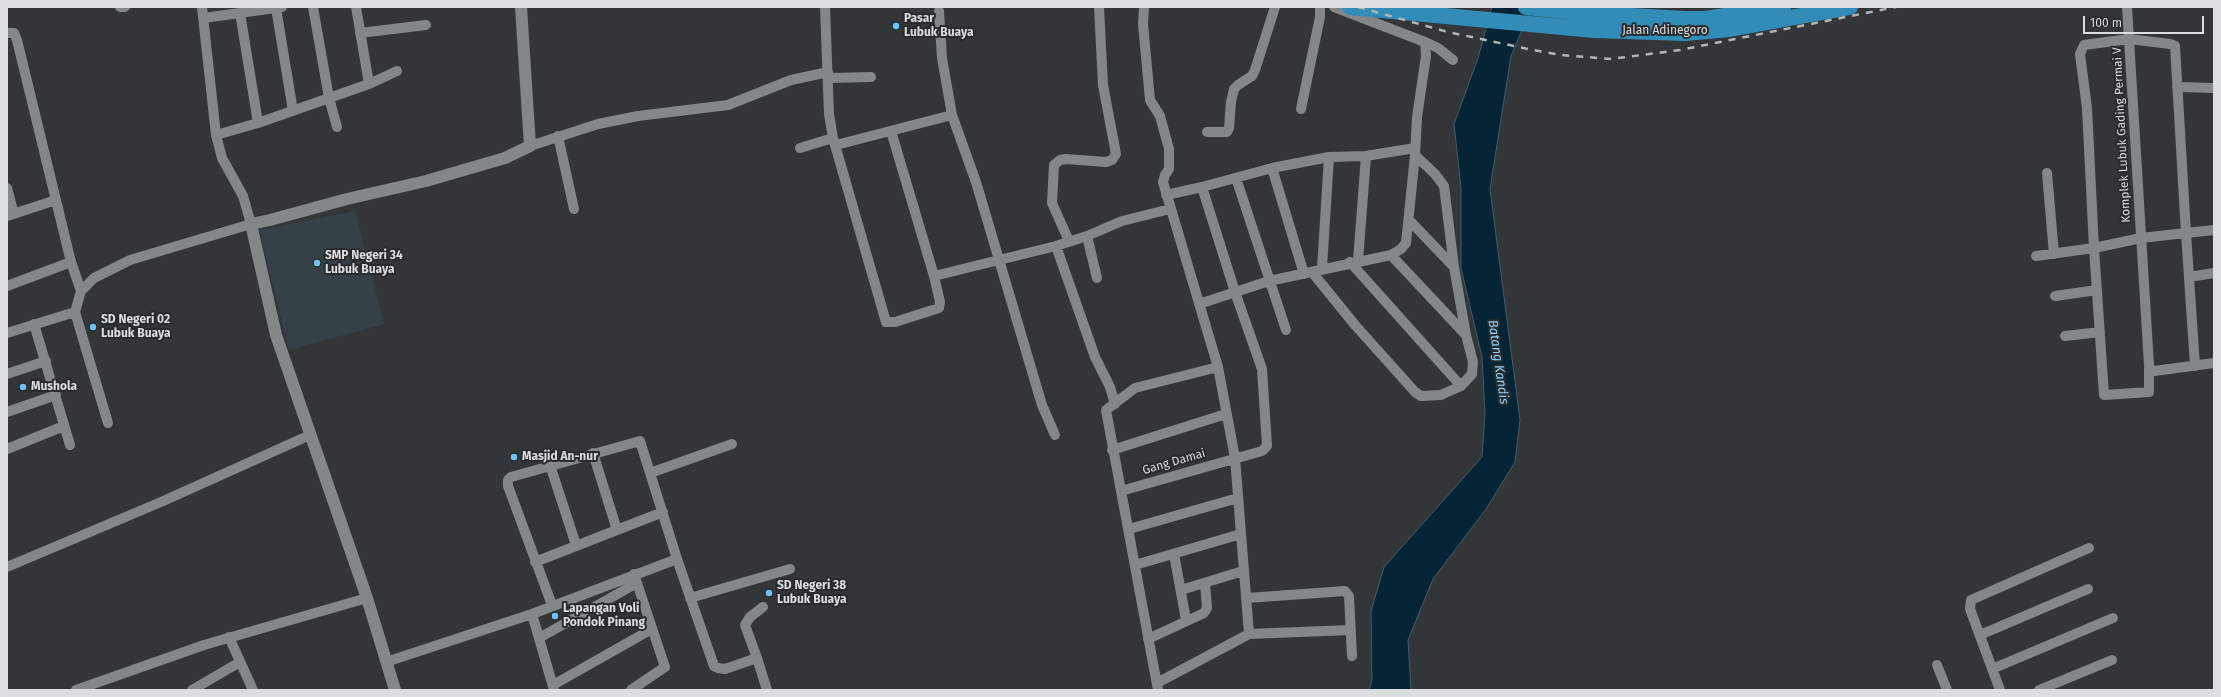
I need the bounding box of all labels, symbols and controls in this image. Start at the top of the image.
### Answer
scale bar [2085,8,2206,34]
place label: Pasar Lubuk Buaya [904,12,974,40]
text: 100 m [2090,16,2122,30]
marker: Pasar Lubuk Buaya [891,21,901,31]
street label: Jalan Adinegoro [1622,24,1708,38]
street label: Komplek Lubuk Gading Permai V [2110,47,2134,223]
place label: SMP Negeri 34 Lubuk Buaya [325,249,403,277]
marker: SMP Negeri 34 Lubuk Buaya [312,258,322,268]
place label: SD Negeri 02 Lubuk Buaya [101,313,171,341]
water label: Batang Kandis [1484,319,1512,405]
marker: SD Negeri 02 Lubuk Buaya [88,322,98,332]
place label: Mushola [31,380,77,394]
marker: Mushola [18,382,28,392]
street label: Gang Damai [1141,446,1207,478]
place label: Masjid An-nur [522,450,598,464]
marker: Masjid An-nur [509,452,519,462]
place label: SD Negeri 38 Lubuk Buaya [777,579,847,607]
marker: SD Negeri 38 Lubuk Buaya [764,588,774,598]
place label: Lapangan Voli Pondok Pinang [563,602,645,630]
marker: Lapangan Voli Pondok Pinang [550,611,560,621]

